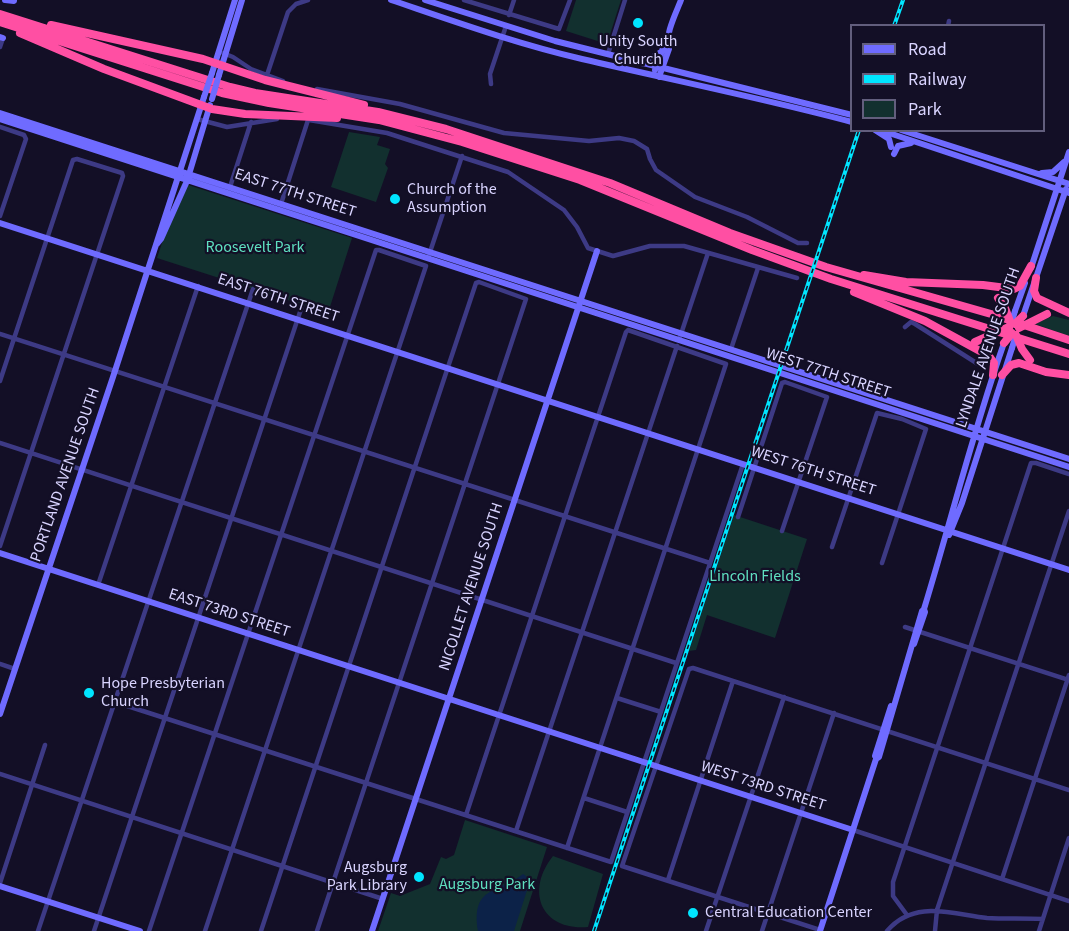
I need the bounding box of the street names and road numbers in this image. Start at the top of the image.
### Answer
street label: EAST 77TH STREET [232,165,358,223]
street label: LYNDALE AVENUE SOUTH [953,265,1025,431]
street label: EAST 76TH STREET [215,270,341,328]
street label: WEST 77TH STREET [763,345,893,403]
street label: PORTLAND AVENUE SOUTH [27,385,105,565]
street label: WEST 76TH STREET [748,443,878,501]
street label: NICOLLET AVENUE SOUTH [436,501,508,673]
street label: EAST 73RD STREET [166,585,292,643]
street label: WEST 73RD STREET [698,758,828,816]

